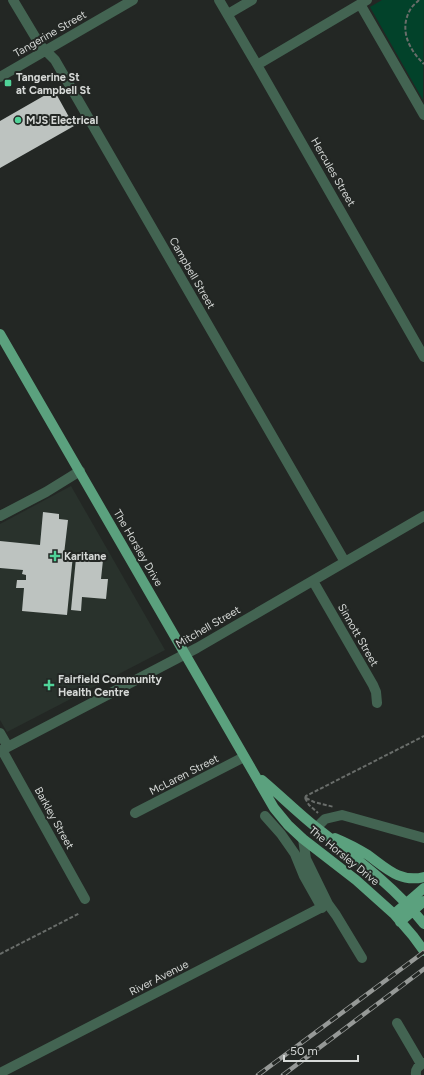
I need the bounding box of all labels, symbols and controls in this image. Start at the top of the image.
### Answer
street label: Tangerine Street [11,8,89,60]
place label: Tangerine St at Campbell St [16,71,91,97]
marker: Tangerine St at Campbell St [3,78,13,88]
place label: MJS Electrical [26,114,98,127]
marker: MJS Electrical [13,115,23,125]
street label: Hercules Street [308,135,358,209]
street label: Campbell Street [166,235,218,311]
street label: The Horsley Drive [111,507,165,589]
marker: Karitane [49,550,61,562]
place label: Karitane [64,550,106,563]
street label: Sinnott Street [335,602,381,668]
street label: Mitchell Street [173,603,243,651]
place label: Fairfield Community Health Centre [58,673,162,699]
marker: Fairfield Community Health Centre [43,679,55,691]
street label: McLaren Street [147,752,221,798]
street label: Barkley Street [32,785,76,851]
street label: The Horsley Drive [306,824,382,888]
street label: River Avenue [127,958,191,998]
scale bar [284,1037,358,1063]
text: 50 m [290,1044,318,1058]

